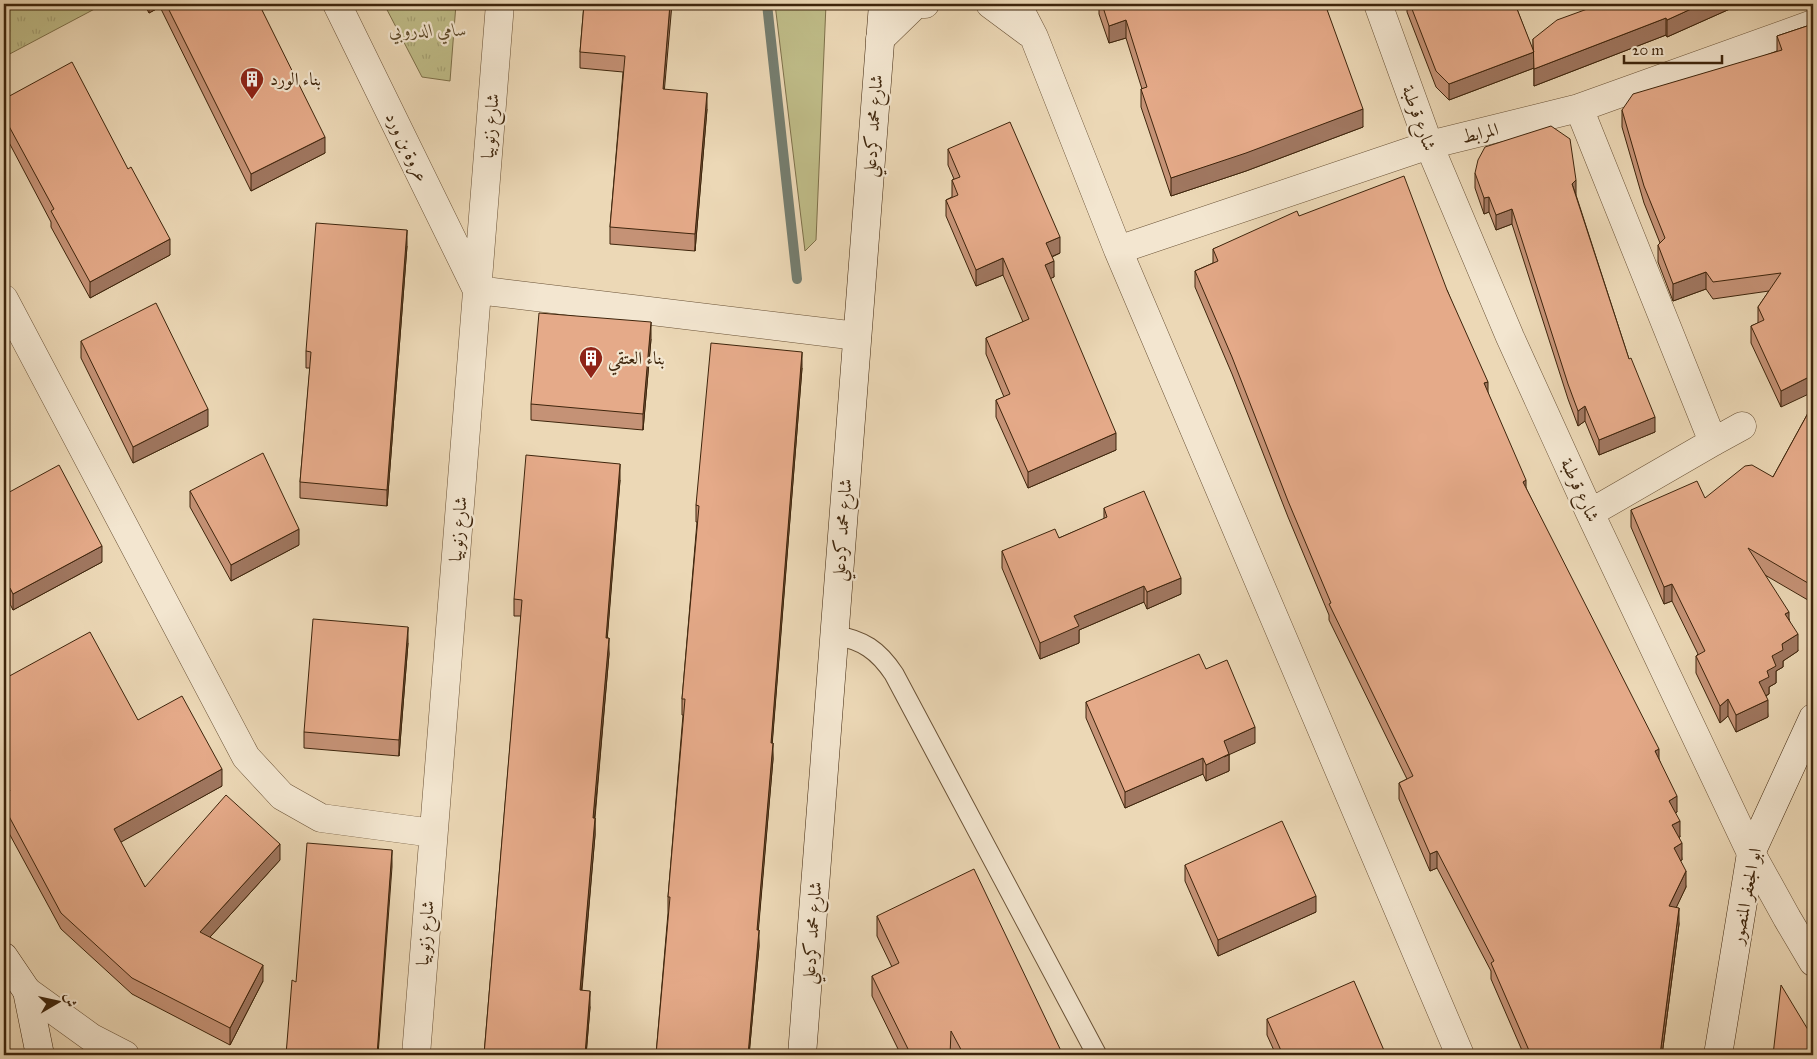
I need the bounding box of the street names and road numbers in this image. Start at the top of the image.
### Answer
street label: شارع محمد كردعلي [858,74,894,178]
street label: شارع قرطبة [1393,82,1441,155]
street label: شارع زنوبيا [476,93,508,160]
street label: عروة بن ورد [379,109,433,186]
street label: المرابط [1459,118,1501,149]
street label: شارع قرطبة [1552,455,1604,527]
street label: شارع محمد كردعلي [827,478,863,582]
street label: شارع زنوبيا [444,496,476,563]
street label: ابو الجعفر المنصور [1726,846,1767,948]
street label: شارع محمد كردعلي [797,881,833,985]
street label: شارع زنوبيا [411,900,443,967]

